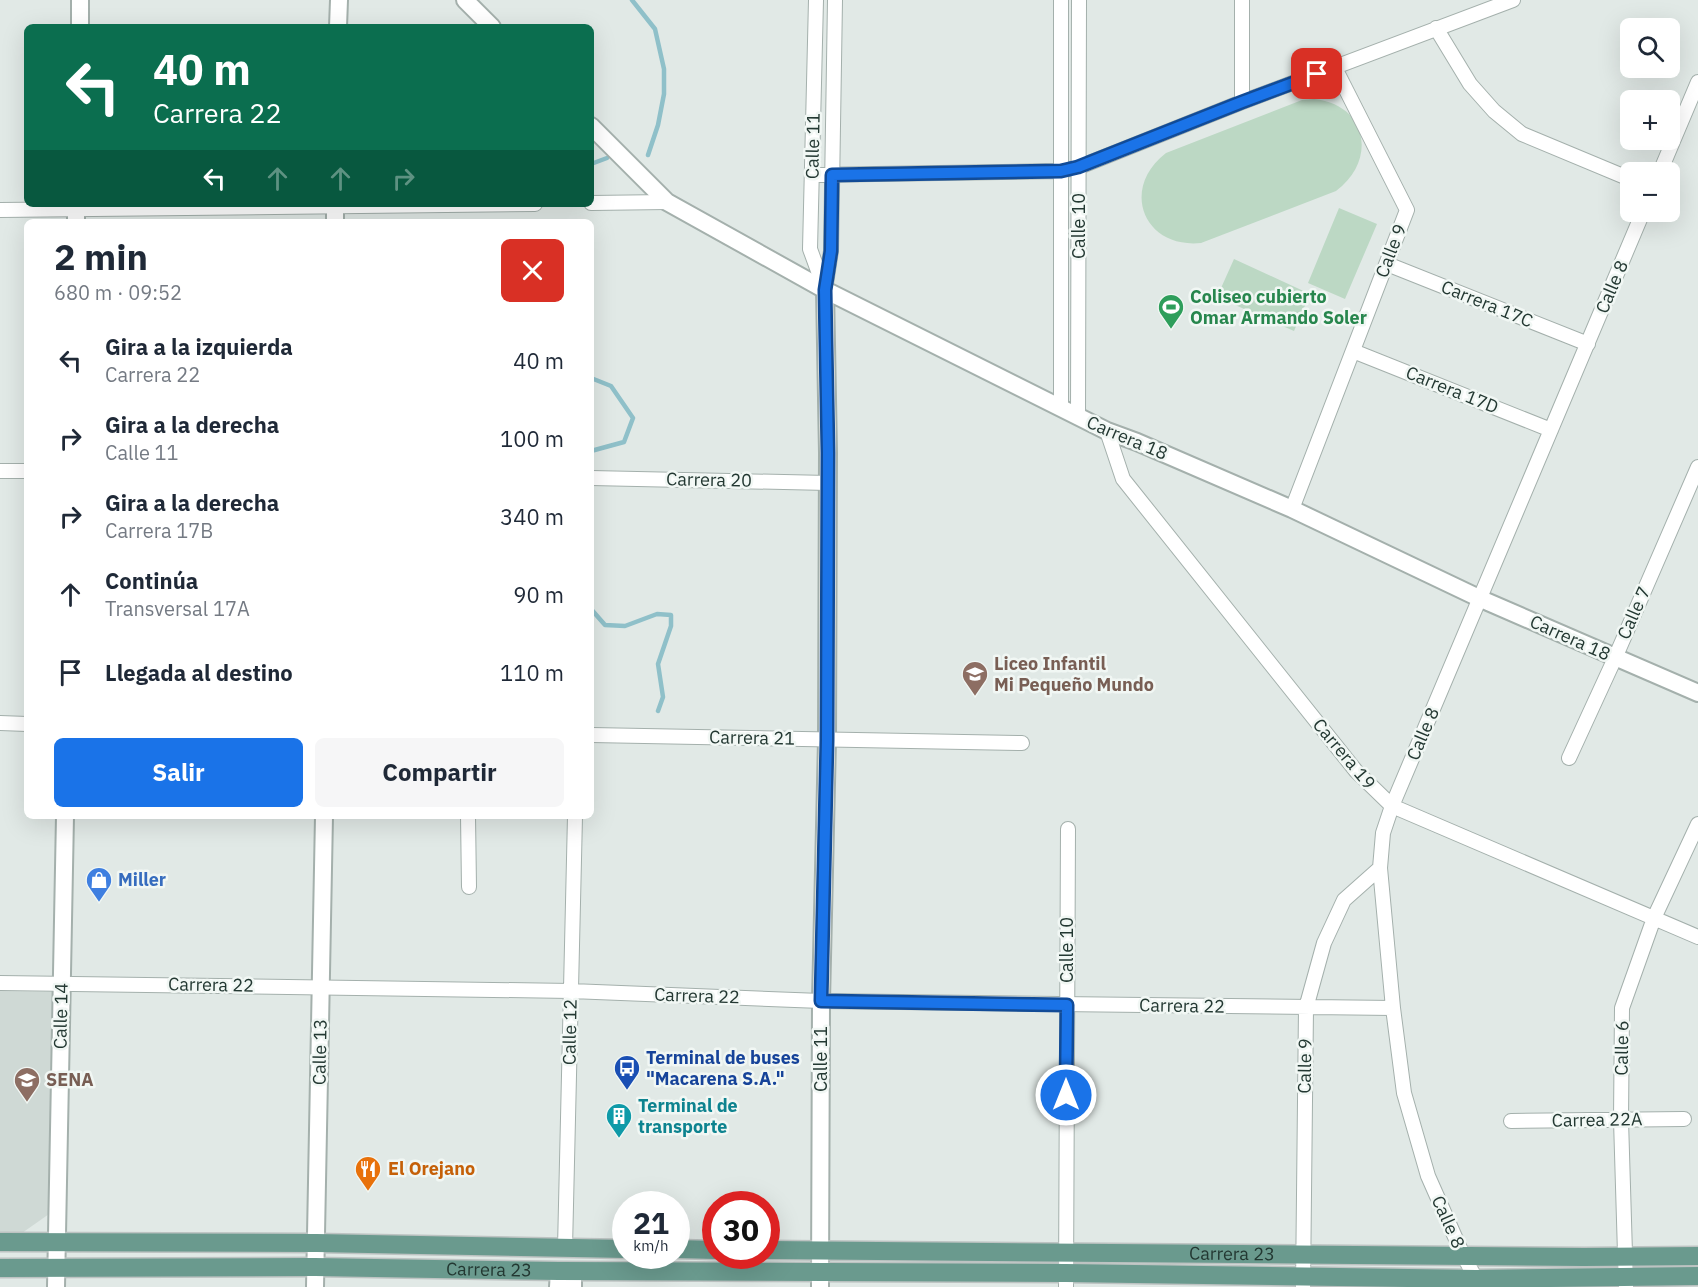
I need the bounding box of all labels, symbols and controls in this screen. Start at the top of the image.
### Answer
map controls [1620,18,1680,222]
button: search [1620,18,1680,78]
text: 40 m [153,42,251,97]
icon: left [54,48,132,126]
pin [1291,48,1342,99]
icon: arrive [1300,57,1333,90]
button: + [1620,90,1680,150]
text: Carrera 22 [153,95,282,130]
street label: Calle 11 [800,113,825,179]
icon: left [198,162,231,195]
icon: ahead [261,162,294,195]
icon: ahead [324,162,357,195]
icon: right [387,162,420,195]
button: − [1620,162,1680,222]
street label: Calle 10 [1067,193,1090,259]
street label: Calle 9 [1370,221,1411,281]
text: 2 min [54,233,148,280]
button: close [501,239,564,302]
street label: Calle 8 [1590,257,1633,317]
street label: Carrera 17C [1438,275,1536,332]
text: 680 m · 09:52 [54,279,182,306]
place label: Coliseo cubierto Omar Armando Soler [1190,285,1367,329]
sports icon: Coliseo cubierto Omar Armando Soler [1156,292,1186,330]
text: Gira a la izquierda [105,332,293,361]
icon: left [54,344,87,377]
text: 40 m [513,346,564,375]
text: Carrera 22 [105,361,200,388]
street label: Carrera 17D [1403,361,1502,419]
text: Gira a la derecha [105,410,279,439]
street label: Carrera 18 [1083,410,1171,465]
icon: right [54,422,87,455]
text: 100 m [500,424,564,453]
text: Calle 11 [105,439,179,466]
street label: Carrera 20 [666,467,752,492]
text: Gira a la derecha [105,488,279,517]
icon: right [54,500,87,533]
text: 340 m [500,502,564,531]
text: Carrera 17B [105,517,213,544]
text: Continúa [105,566,198,595]
icon: ahead [54,578,87,611]
text: 90 m [513,580,564,609]
street label: Calle 7 [1612,583,1655,643]
text: Transversal 17A [105,595,250,622]
street label: Carrera 18 [1526,610,1614,665]
place label: Liceo Infantil Mi Pequeño Mundo [994,652,1154,696]
icon: arrive [54,656,87,689]
text: Llegada al destino [105,658,293,687]
text: 110 m [500,658,564,687]
school or university icon: Liceo Infantil Mi Pequeño Mundo [960,659,990,697]
street label: Calle 8 [1401,704,1444,764]
street label: Carrera 19 [1308,713,1381,794]
street label: Carrera 21 [709,725,795,750]
button: Salir [54,738,303,807]
button: Compartir [315,738,564,807]
shop icon: Miller [84,865,114,903]
place label: Miller [118,868,166,891]
street label: Calle 10 [1055,917,1078,983]
street label: Carrera 22 [168,972,254,997]
street label: Calle 14 [48,982,73,1049]
street label: Carrera 22 [654,983,740,1008]
street label: Carrera 22 [1139,993,1225,1018]
street label: Calle 12 [557,999,582,1065]
street label: Calle 13 [307,1019,332,1085]
street label: Calle 6 [1610,1020,1633,1076]
street label: Calle 11 [809,1026,832,1092]
street label: Calle 9 [1293,1038,1316,1094]
place label: Terminal de buses "Macarena S.A." [646,1046,800,1090]
bus stop icon: Terminal de buses "Macarena S.A." [612,1053,642,1091]
position arrow [1034,1063,1098,1127]
school or university icon: SENA [12,1065,42,1103]
place label: SENA [46,1068,94,1091]
place label: Terminal de transporte [638,1094,738,1138]
building icon: Terminal de transporte [604,1101,634,1139]
street label: Carrea 22A [1551,1107,1643,1132]
restaurant icon: El Orejano [353,1154,383,1192]
place label: El Orejano [388,1157,475,1180]
speed limit sign: 30 [702,1191,780,1269]
street label: Calle 8 [1427,1192,1470,1252]
text: 21 [633,1203,669,1242]
text: km/h [633,1236,669,1255]
street label: Carrera 23 [1189,1242,1275,1265]
street label: Carrera 23 [446,1257,532,1282]

